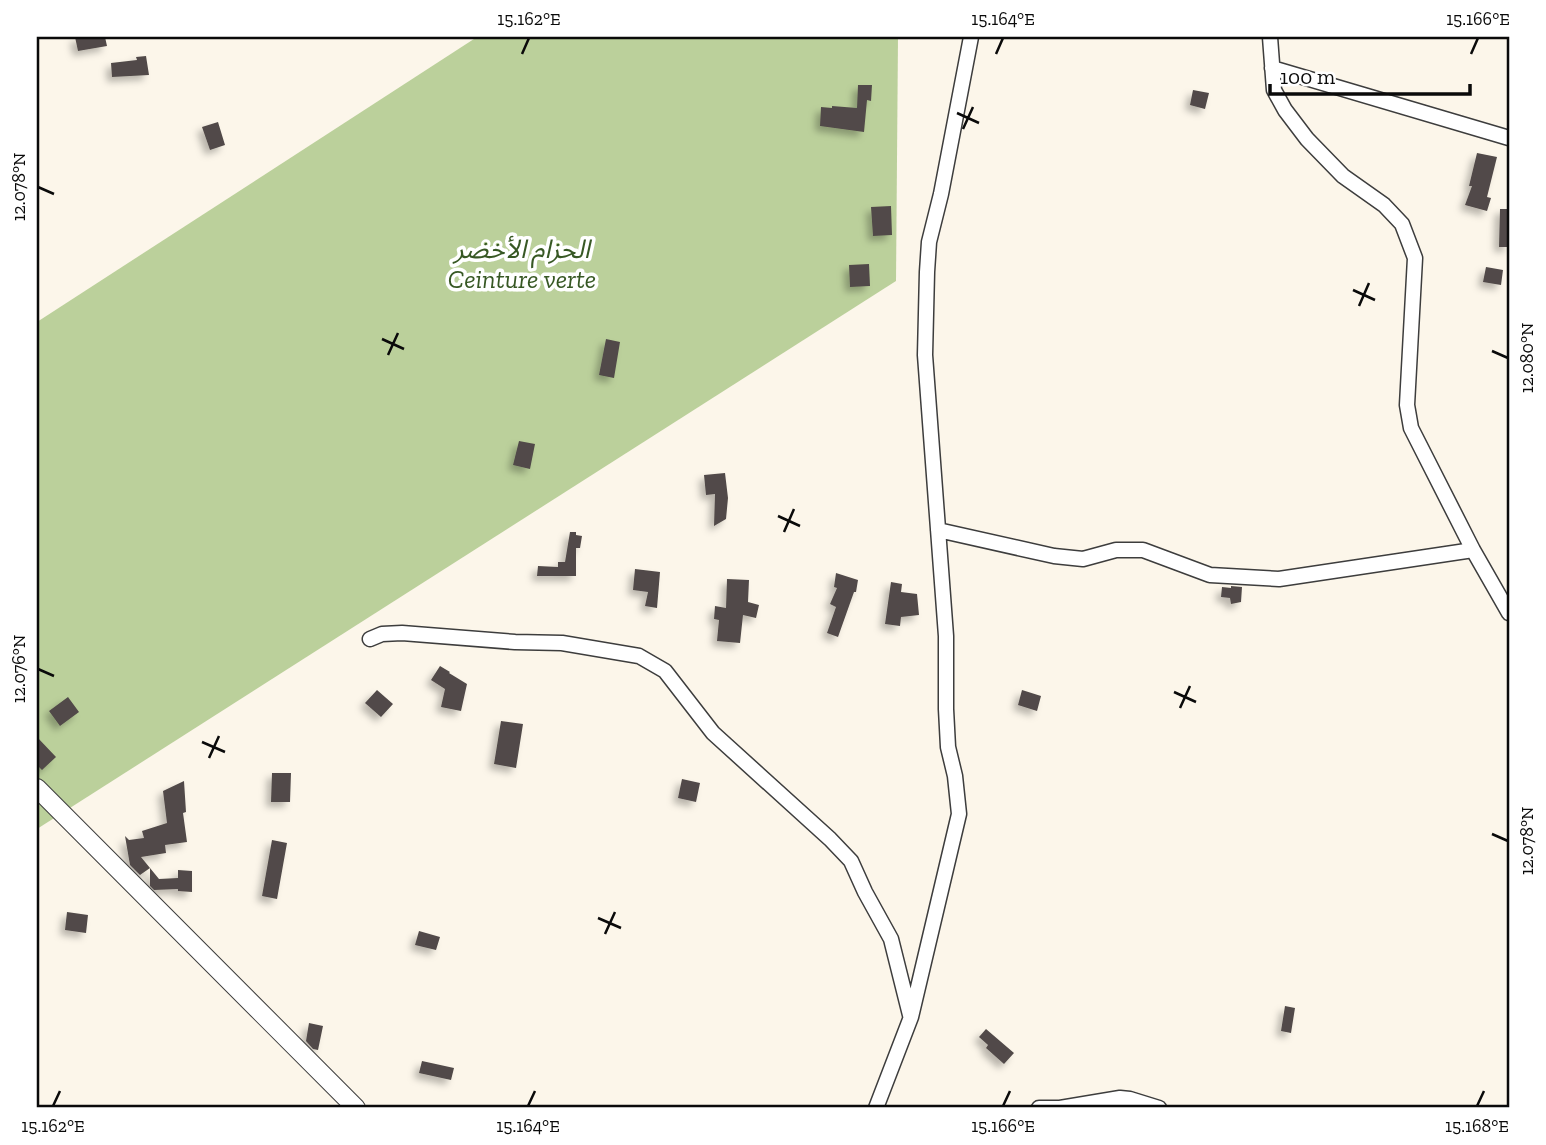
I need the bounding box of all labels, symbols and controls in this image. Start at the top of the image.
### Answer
text: 15.162°E [497,8,561,30]
text: 15.164°E [971,8,1035,30]
text: 15.166°E [1446,8,1510,30]
scale bar [1270,52,1469,96]
text: 100 m [1280,64,1335,89]
text: 12.078°N [8,153,30,221]
park label: الحزام الأخضر Ceinture verte [448,233,596,295]
text: 12.080°N [1516,323,1538,393]
text: 12.076°N [8,635,30,703]
text: 12.078°N [1516,807,1538,875]
text: 15.162°E [21,1115,85,1137]
text: 15.164°E [496,1115,560,1137]
text: 15.166°E [971,1115,1035,1137]
text: 15.168°E [1445,1115,1509,1137]

